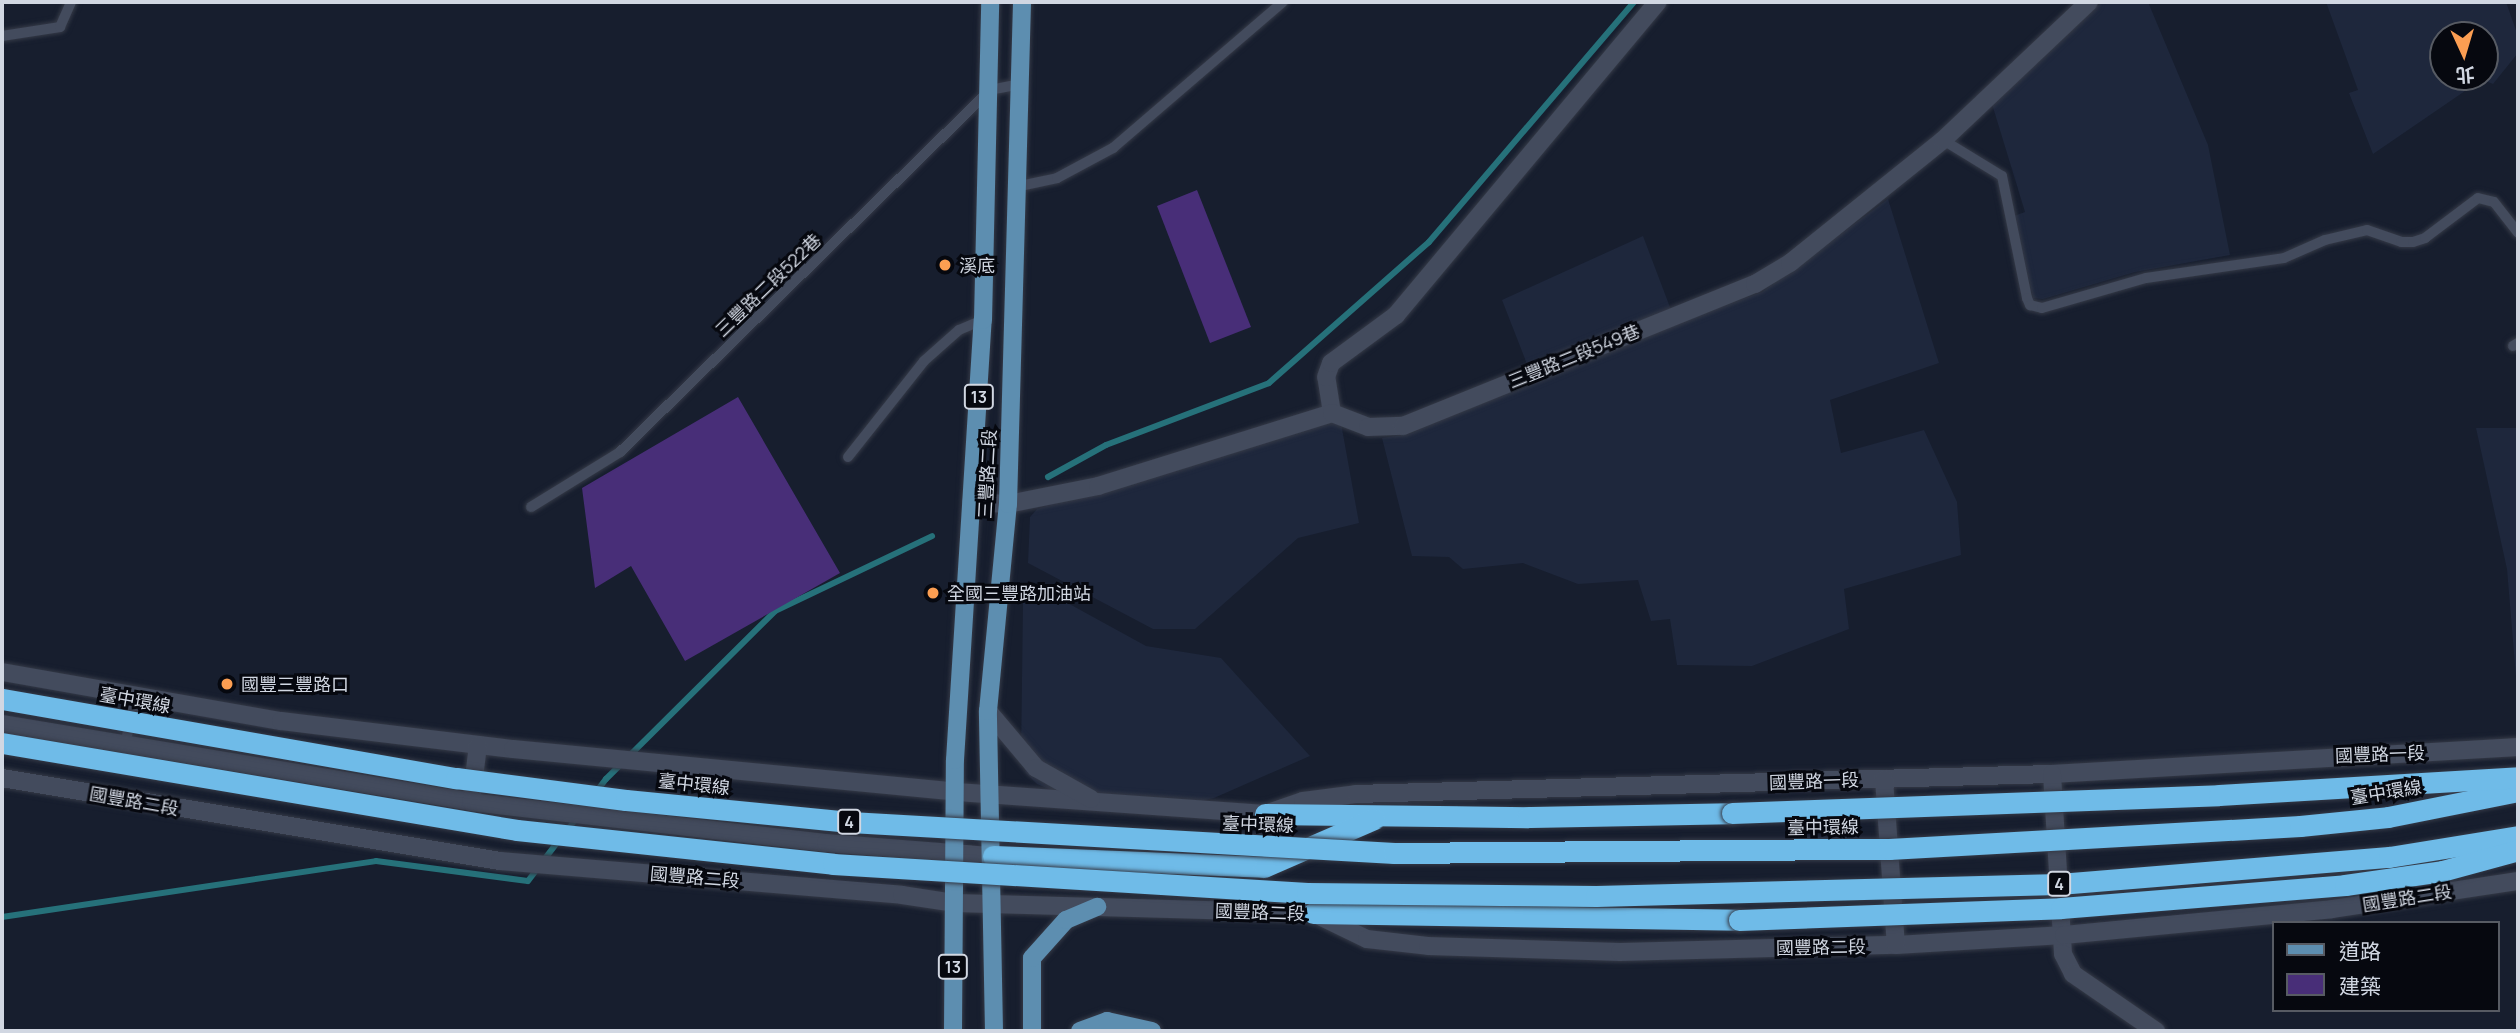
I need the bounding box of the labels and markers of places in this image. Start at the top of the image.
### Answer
place label: 溪底 [959,254,995,276]
marker: 溪底 [937,257,953,273]
place label: 全國三豐路加油站 [947,582,1091,604]
marker: 全國三豐路加油站 [925,585,941,601]
place label: 國豐三豐路口 [241,673,349,695]
marker: 國豐三豐路口 [219,676,235,692]

